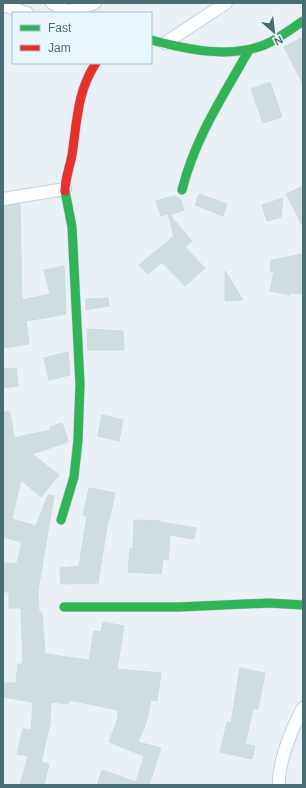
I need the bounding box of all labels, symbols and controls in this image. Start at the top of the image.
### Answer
legend [12,12,152,64]
north arrow [254,12,294,52]
text: Fast [48,21,72,35]
text: N [272,34,285,48]
text: Jam [48,41,71,55]

